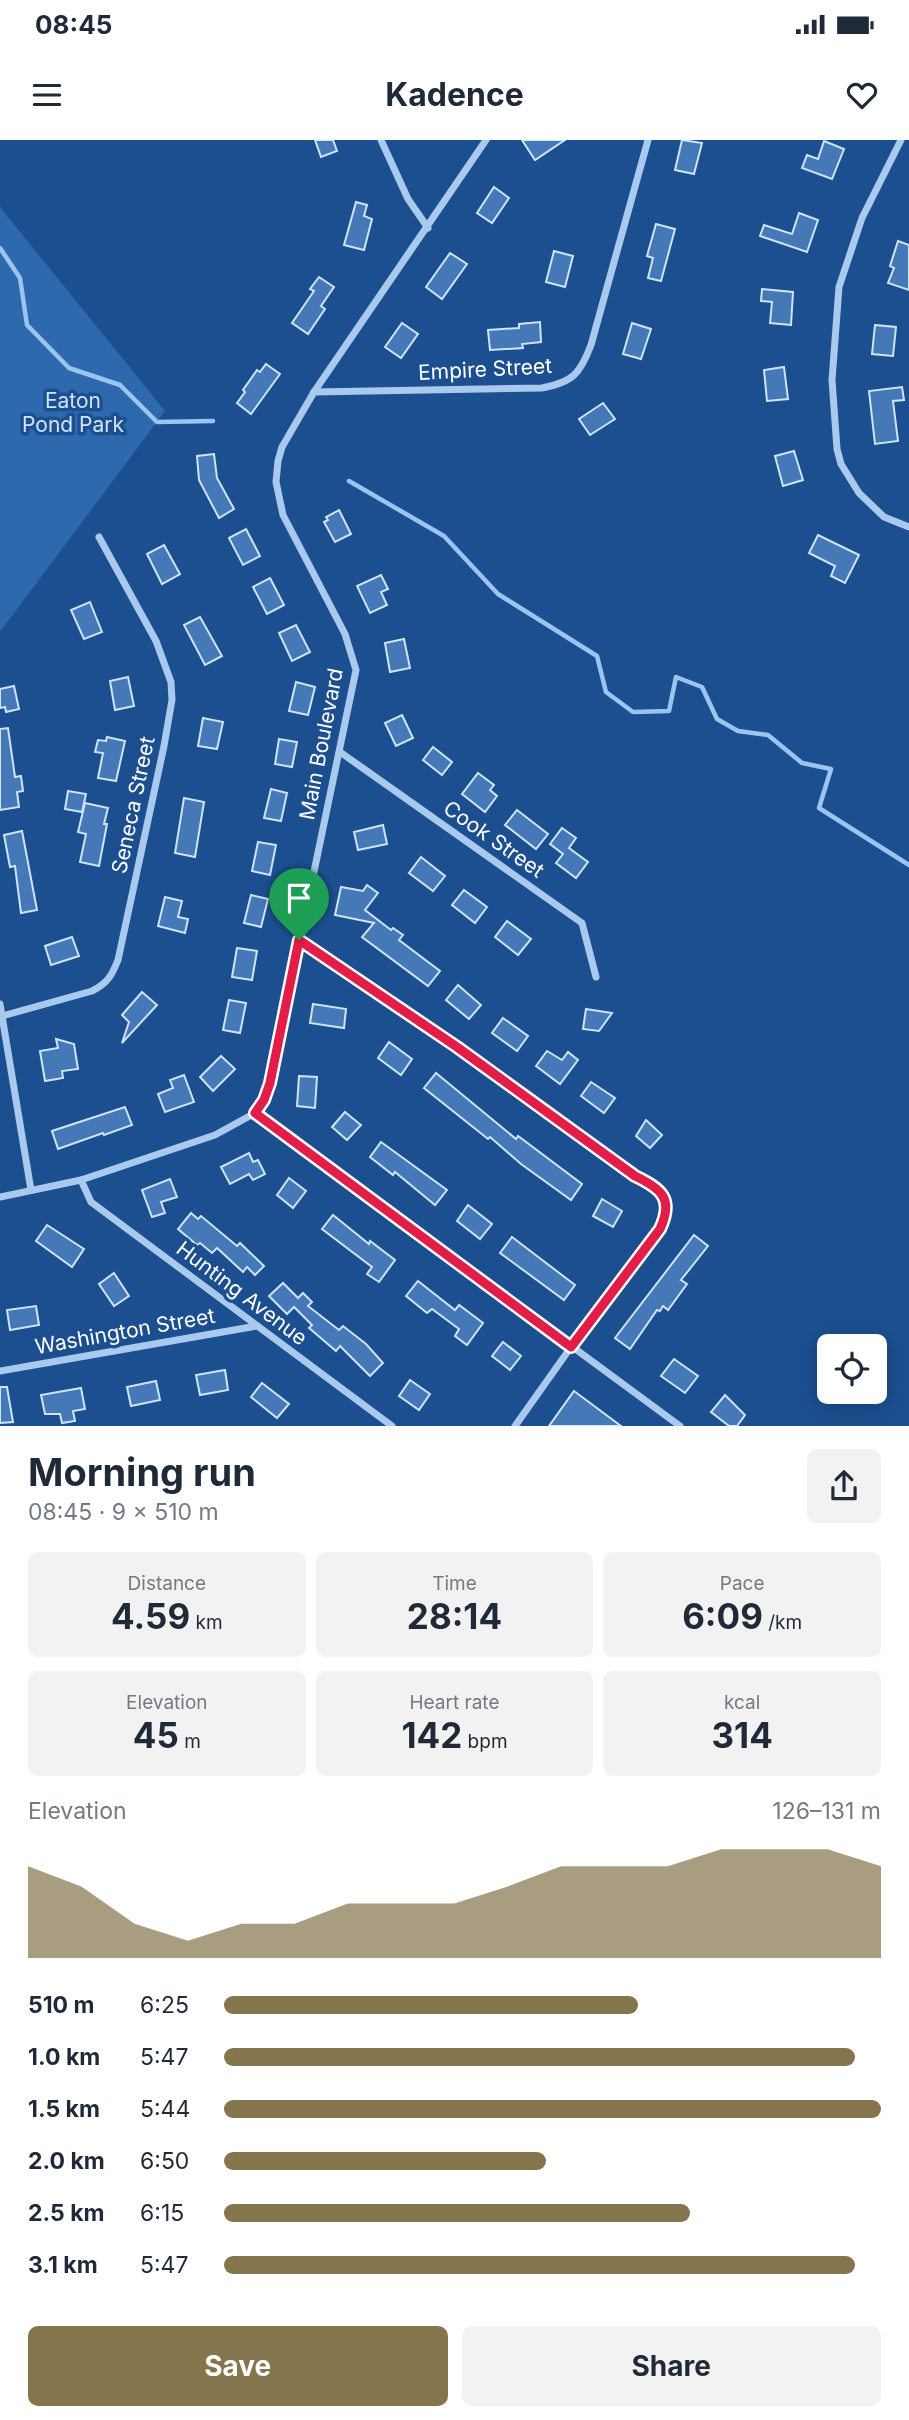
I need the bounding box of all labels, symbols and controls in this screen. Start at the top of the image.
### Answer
text: 08:45 [35,9,112,40]
text: Kadence [385,75,524,114]
icon: menu [28,76,66,114]
icon: heart [843,76,881,114]
street label: Empire Street [417,353,553,385]
park label: Eaton Pond Park [22,388,124,437]
street label: Main Boulevard [294,666,348,822]
street label: Seneca Street [106,734,160,876]
street label: Cook Street [439,795,549,883]
pin [269,868,329,940]
icon: arrive [280,879,318,917]
street label: Hunting Avenue [172,1236,312,1350]
street label: Washington Street [33,1303,217,1359]
map controls [817,1334,887,1404]
button: locate [817,1334,887,1404]
text: Morning run [28,1449,256,1495]
button: share [807,1449,881,1523]
text: 08:45 · 9 × 510 m [28,1498,219,1526]
text: Distance [128,1572,206,1595]
text: Time [432,1572,477,1595]
text: Pace [720,1572,765,1595]
text: 4.59 [111,1595,190,1637]
text: 28:14 [407,1595,502,1637]
text: 6:09 [682,1595,763,1637]
text: km [190,1611,223,1634]
text: /km [763,1611,802,1634]
text: Elevation [126,1691,208,1714]
text: Heart rate [409,1691,499,1714]
text: kcal [724,1691,760,1714]
text: 45 [133,1714,179,1756]
text: 142 [401,1714,462,1756]
text: 314 [711,1714,773,1756]
text: m [179,1730,201,1753]
text: bpm [462,1730,508,1753]
text: Elevation [28,1797,127,1825]
text: 126–131 m [772,1797,881,1825]
text: 510 m [28,1991,95,2019]
text: 6:25 [140,1991,189,2019]
text: 1.0 km [28,2043,100,2071]
text: 5:47 [140,2043,188,2071]
text: 1.5 km [28,2095,100,2123]
text: 5:44 [140,2095,190,2123]
text: 2.0 km [28,2147,105,2175]
text: 6:50 [140,2147,189,2175]
text: 2.5 km [28,2199,105,2227]
text: 6:15 [140,2199,184,2227]
text: 3.1 km [28,2251,98,2279]
text: 5:47 [140,2251,188,2279]
button: Save [28,2326,448,2406]
button: Share [462,2326,881,2406]

